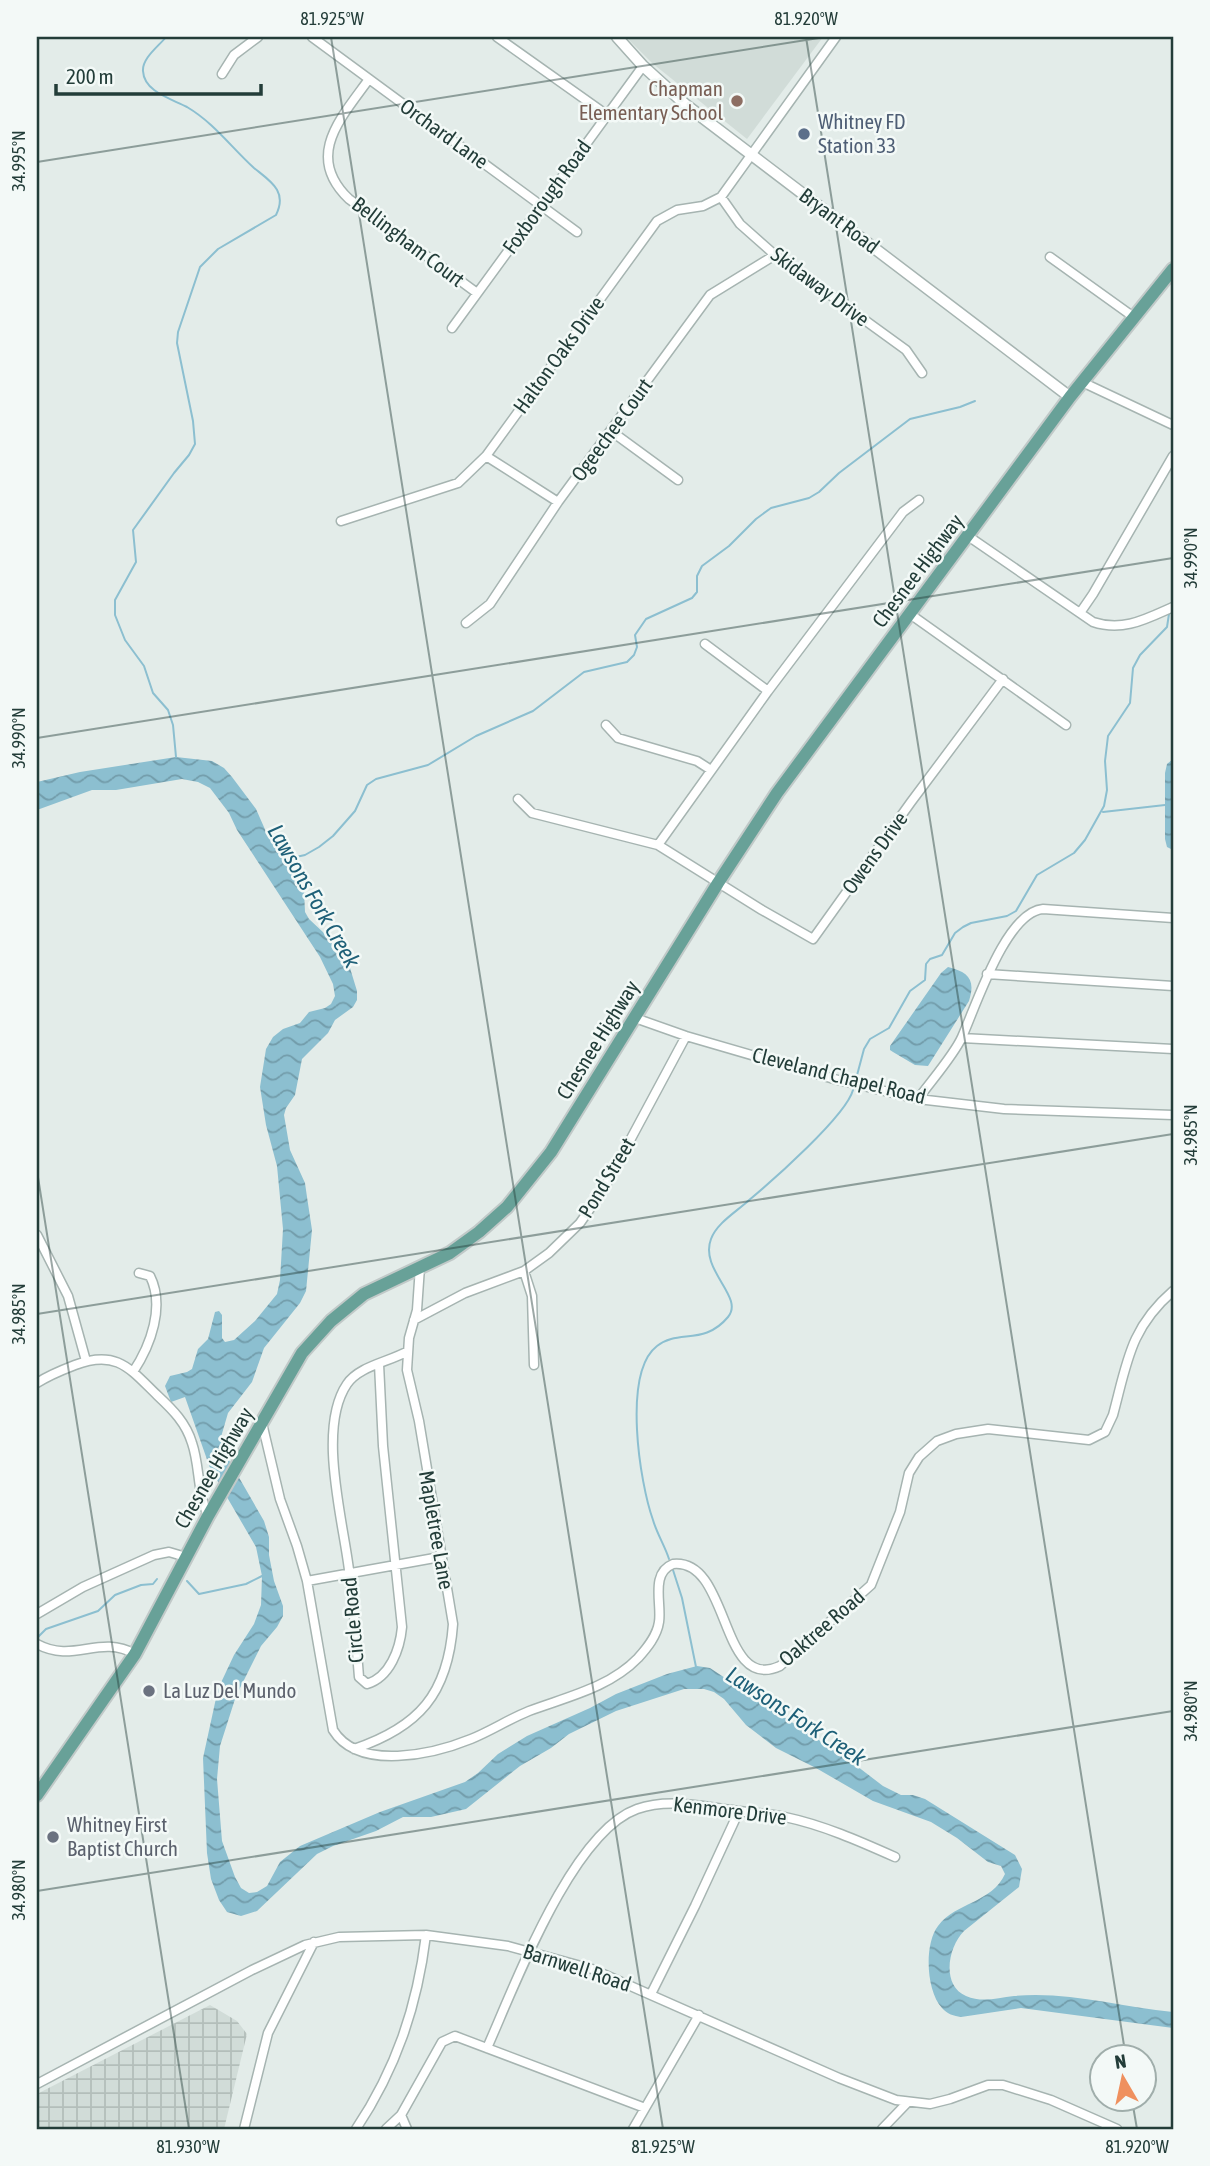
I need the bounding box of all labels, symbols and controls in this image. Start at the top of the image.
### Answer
text: 81.925°W [300,8,364,29]
text: 81.920°W [774,8,838,29]
scale bar [56,52,261,96]
text: 200 m [66,64,114,88]
place label: Chapman Elementary School [579,76,723,124]
street label: Orchard Lane [396,93,493,173]
marker: Chapman Elementary School [729,93,745,109]
place label: Whitney FD Station 33 [818,109,906,157]
marker: Whitney FD Station 33 [796,126,812,142]
text: 34.995°N [8,130,29,192]
street label: Foxborough Road [497,135,595,258]
street label: Bryant Road [795,182,884,258]
street label: Bellingham Court [348,191,469,291]
street label: Skidaway Drive [767,242,874,331]
street label: Halton Oaks Drive [508,291,609,418]
street label: Ogeechee Court [566,373,656,485]
street label: Chesnee Highway [867,509,968,632]
text: 34.990°N [1180,527,1201,589]
text: 34.990°N [8,707,29,769]
street label: Owens Drive [836,807,912,898]
water label: Lawsons Fork Creek [262,820,366,973]
street label: Chesnee Highway [551,975,643,1103]
street label: Cleveland Chapel Road [750,1042,928,1108]
text: 34.985°N [1180,1104,1201,1166]
street label: Pond Street [573,1133,639,1222]
text: 34.985°N [8,1283,29,1345]
street label: Chesnee Highway [169,1402,258,1532]
street label: Mapletree Lane [415,1468,459,1591]
street label: Circle Road [336,1576,368,1664]
street label: Oaktree Road [774,1584,869,1671]
water label: Lawsons Fork Creek [721,1661,871,1771]
place label: La Luz Del Mundo [163,1678,296,1702]
text: 34.980°N [1180,1680,1201,1742]
marker: La Luz Del Mundo [141,1683,157,1699]
street label: Kenmore Drive [672,1791,788,1829]
place label: Whitney First Baptist Church [67,1812,178,1860]
marker: Whitney First Baptist Church [45,1829,61,1845]
text: 34.980°N [8,1859,29,1921]
street label: Barnwell Road [520,1938,634,1996]
north arrow [1088,2044,1158,2114]
text: N [1113,2049,1128,2073]
text: 81.930°W [156,2136,220,2157]
text: 81.925°W [631,2136,695,2157]
text: 81.920°W [1105,2136,1169,2157]

